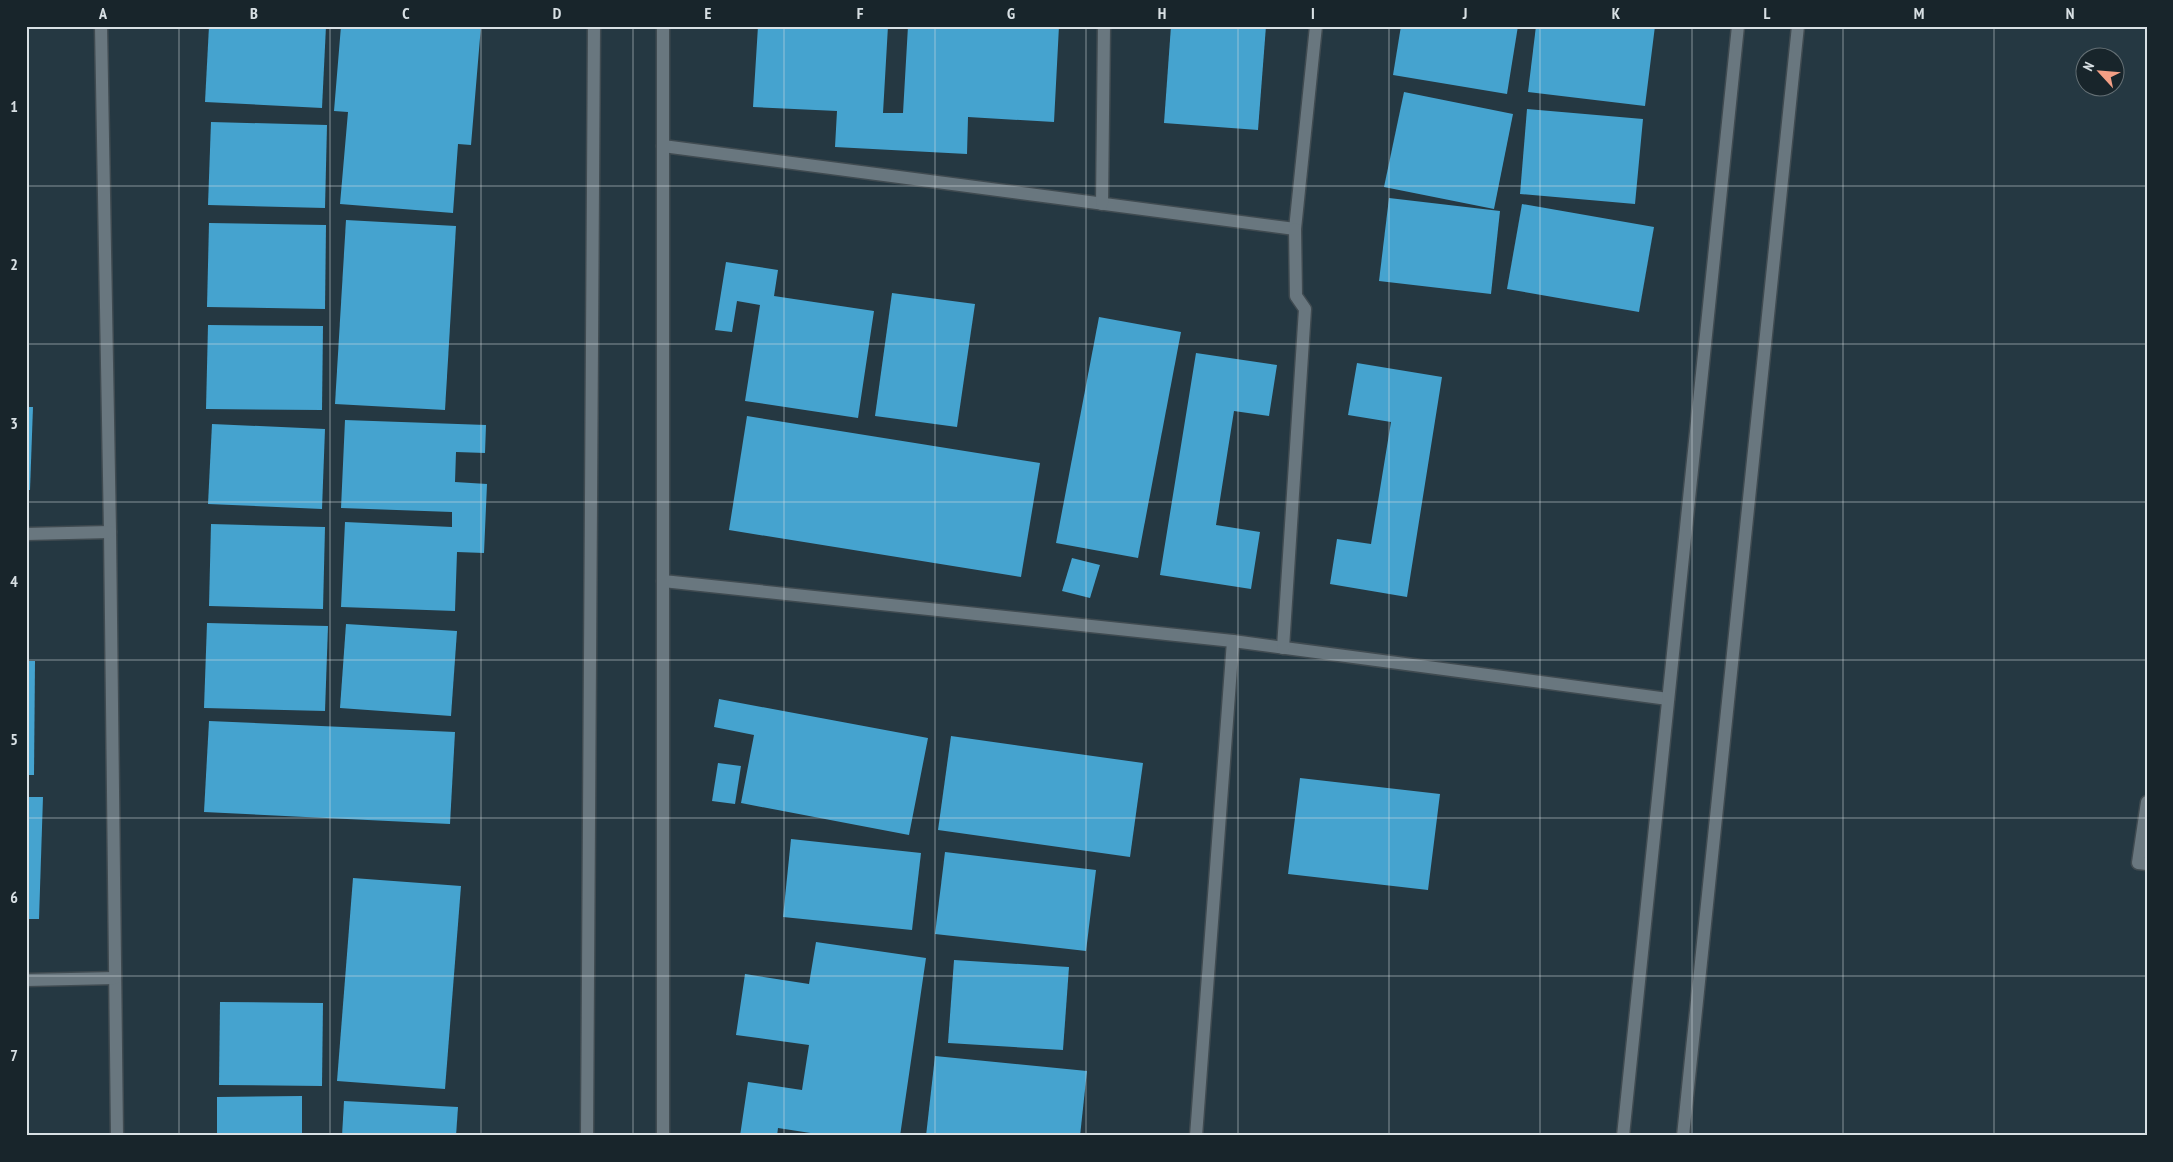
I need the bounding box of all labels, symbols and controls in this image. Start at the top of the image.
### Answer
text: A [98,3,108,23]
text: B [250,3,258,23]
text: C [402,3,410,23]
text: D [553,3,562,23]
text: E [705,3,712,23]
text: F [857,3,864,23]
text: G [1007,3,1015,23]
text: H [1158,3,1166,23]
text: I [1311,3,1315,23]
text: J [1462,3,1467,23]
text: K [1612,3,1621,23]
text: L [1764,3,1771,23]
text: M [1914,3,1924,23]
text: N [2066,3,2074,23]
north arrow [2076,48,2126,98]
text: N [2079,59,2098,74]
text: 1 [10,96,18,116]
text: 2 [10,254,18,274]
text: 3 [10,413,18,433]
text: 4 [10,571,18,591]
text: 5 [10,729,18,749]
text: 6 [10,887,18,907]
text: 7 [10,1045,18,1065]

